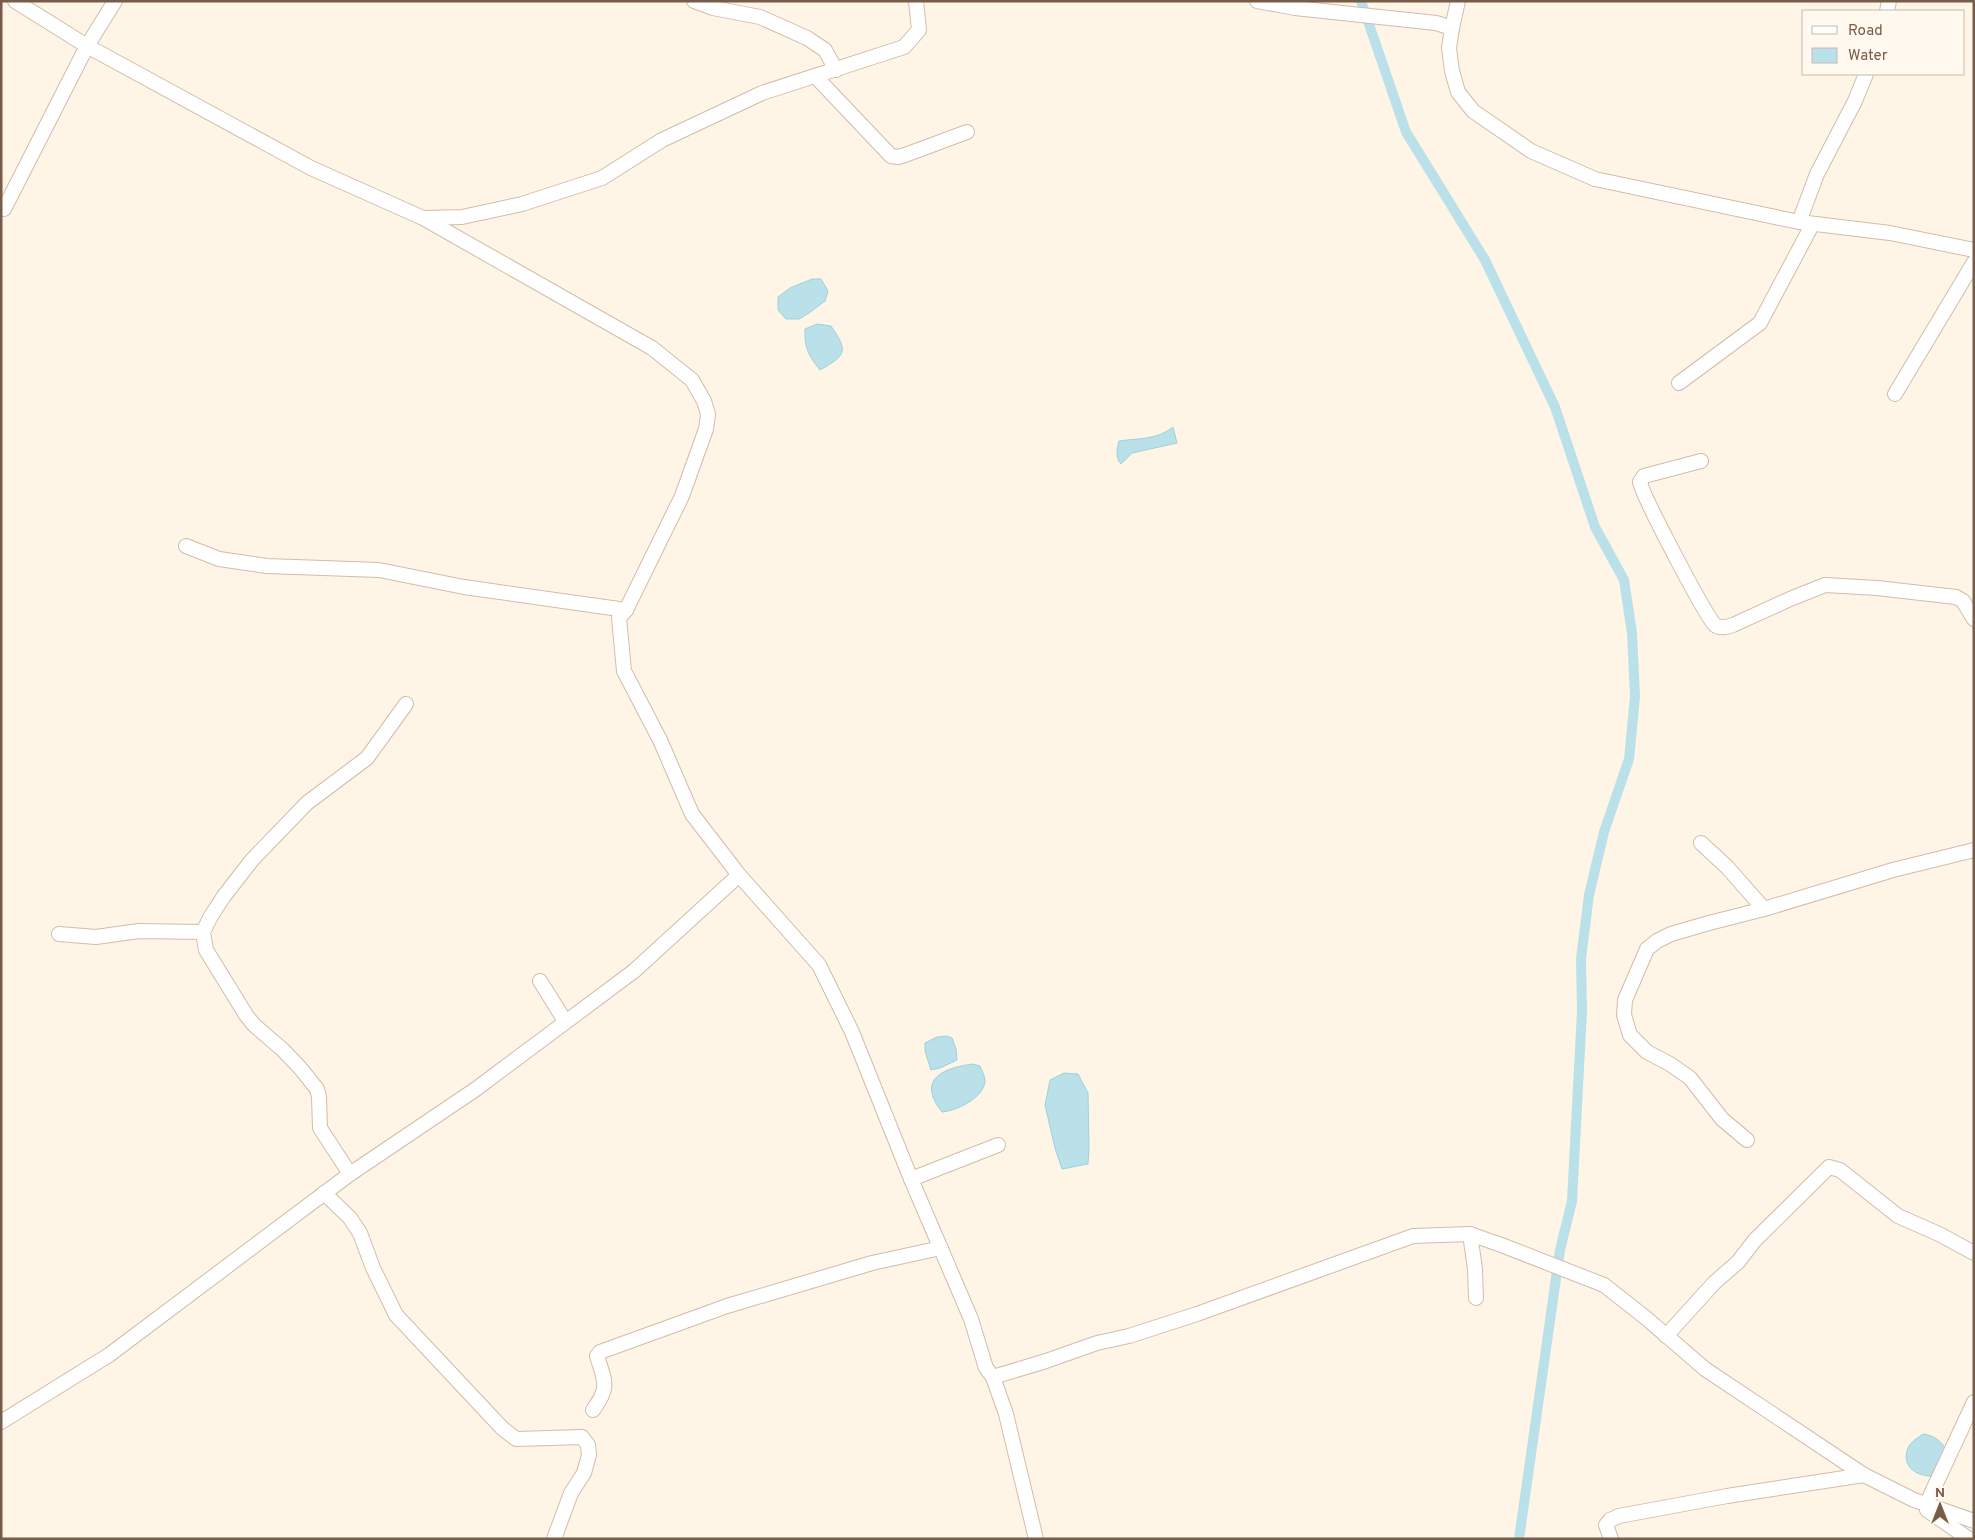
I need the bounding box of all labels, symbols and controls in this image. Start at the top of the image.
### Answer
legend [1802,10,1965,75]
text: Road [1848,22,1883,41]
text: Water [1848,47,1888,66]
north arrow [1915,1480,1965,1530]
text: N [1935,1485,1945,1502]

